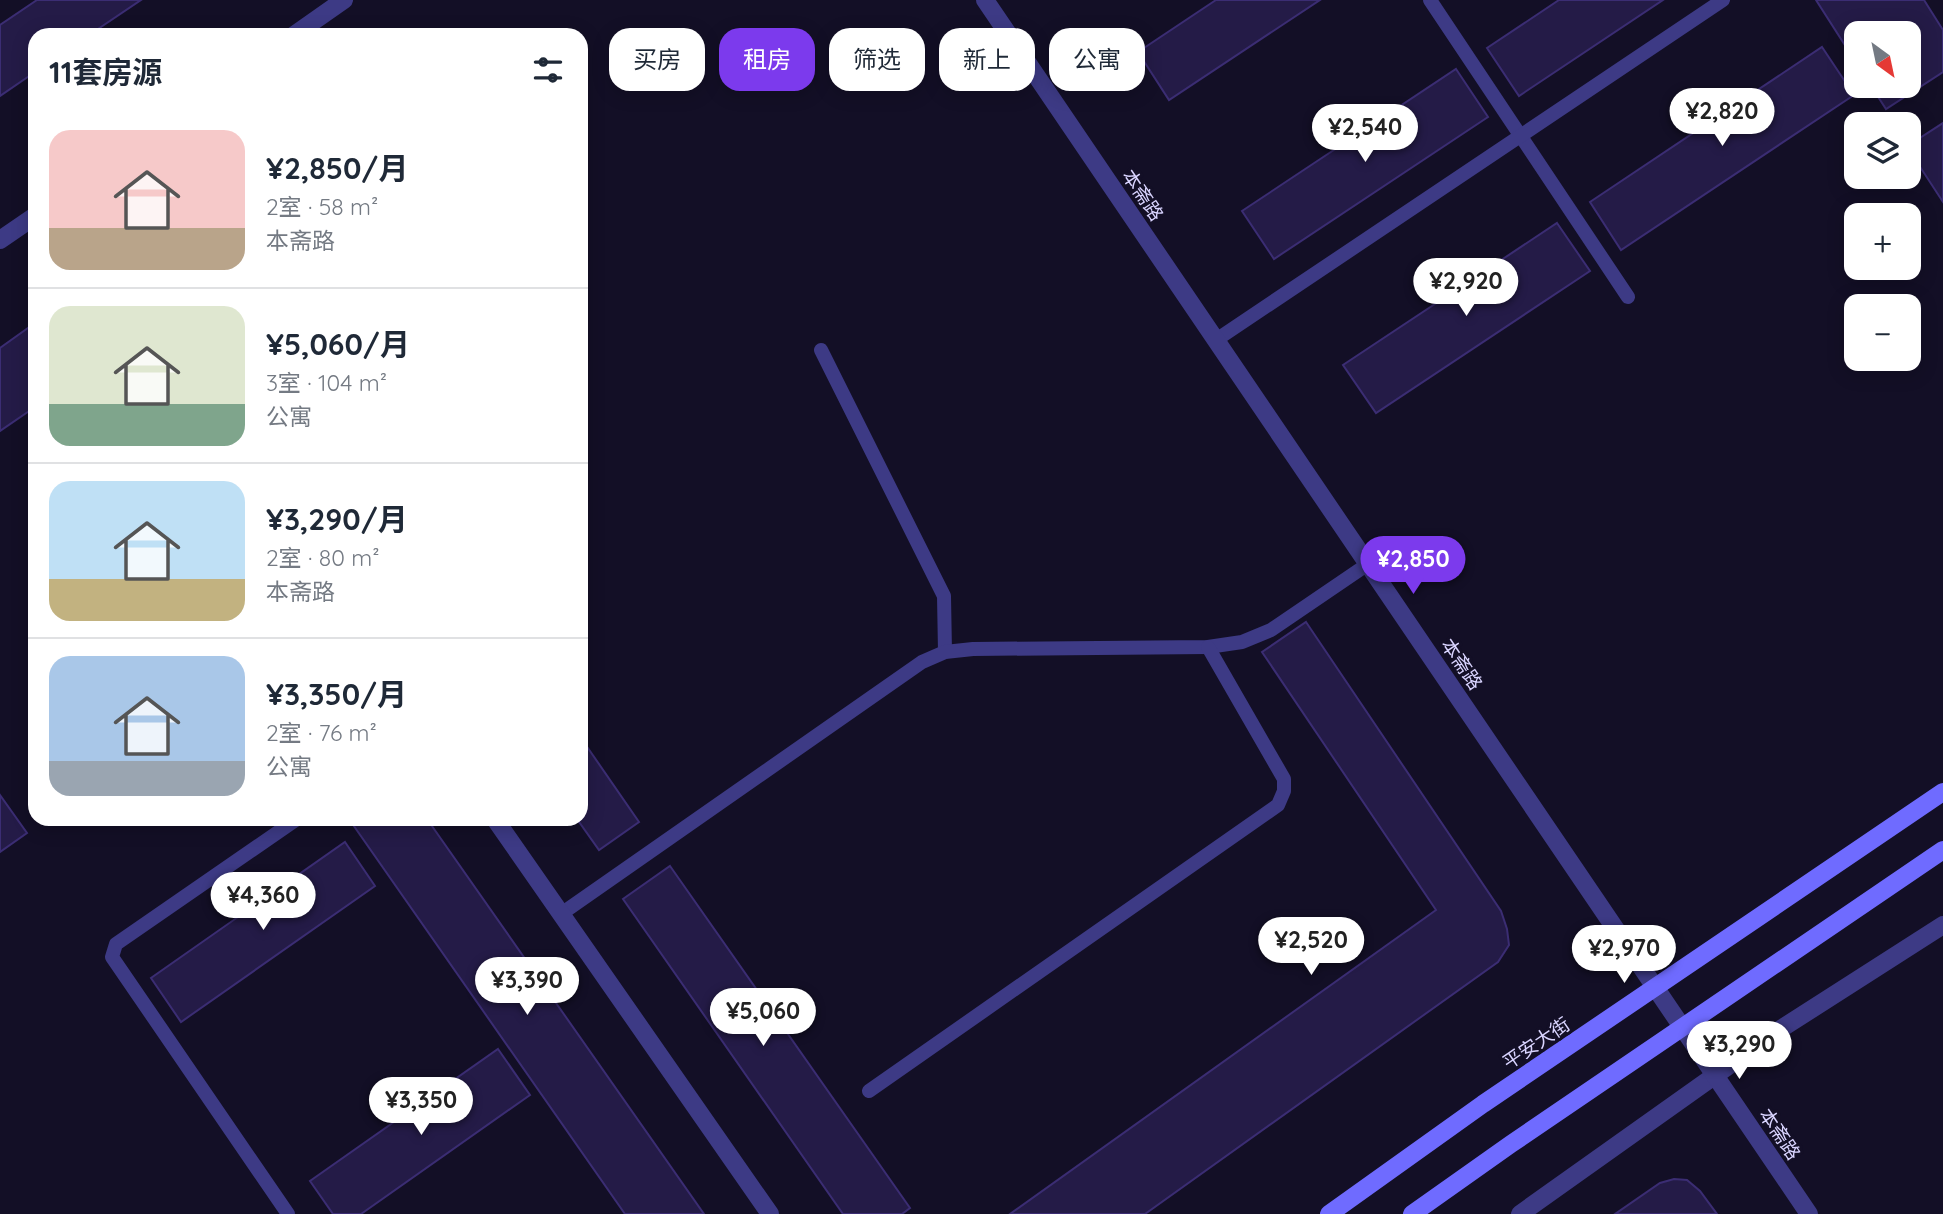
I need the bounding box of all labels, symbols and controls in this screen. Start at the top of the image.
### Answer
north arrow [1844,21,1922,98]
map controls [1844,21,1921,371]
chip: 买房 [609,28,705,91]
chip: 租房 [719,28,815,91]
chip: 筛选 [829,28,925,91]
chip: 新上 [939,28,1035,91]
chip: 公寓 [1049,28,1145,91]
icon: filters [529,51,567,89]
text: 11套房源 [49,53,162,91]
pin: ¥2,820 [1665,88,1779,148]
text: ¥2,820 [1686,96,1758,125]
pin: ¥2,540 [1308,104,1422,164]
text: ¥2,540 [1328,112,1402,141]
button: layers [1844,112,1921,189]
text: ¥2,850/月 [266,149,408,187]
icon: home [105,158,189,242]
street label: 本斋路 [1117,165,1169,225]
text: 2室 · 58 m² [266,192,378,221]
button: + [1844,203,1921,280]
text: 本斋路 [266,226,335,255]
pin: ¥2,920 [1409,258,1523,318]
text: ¥2,920 [1429,266,1503,295]
button: − [1844,294,1921,371]
text: ¥5,060/月 [266,325,410,363]
icon: home [105,334,189,418]
text: 3室 · 104 m² [266,368,387,397]
text: 公寓 [266,402,312,431]
text: ¥3,290/月 [266,500,408,538]
icon: home [105,509,189,593]
pin: ¥2,850 [1356,536,1470,596]
text: 2室 · 80 m² [266,543,379,572]
text: ¥2,850 [1376,544,1450,573]
text: 本斋路 [266,577,335,606]
street label: 本斋路 [1436,634,1488,694]
text: ¥3,350/月 [266,675,407,713]
icon: home [105,684,189,768]
text: 2室 · 76 m² [266,718,377,747]
text: 公寓 [266,752,312,781]
pin: ¥4,360 [206,872,320,932]
text: ¥4,360 [227,880,299,909]
pin: ¥2,520 [1254,918,1368,977]
text: ¥2,520 [1274,925,1348,954]
pin: ¥2,970 [1567,926,1681,985]
text: ¥2,970 [1588,933,1660,962]
pin: ¥3,390 [470,958,584,1017]
text: ¥3,390 [491,965,563,994]
pin: ¥5,060 [706,988,820,1048]
text: ¥5,060 [726,996,800,1025]
street label: 平安大街 [1498,1012,1574,1074]
pin: ¥3,290 [1682,1021,1796,1081]
text: ¥3,290 [1703,1029,1775,1058]
pin: ¥3,350 [364,1078,478,1137]
text: ¥3,350 [385,1085,457,1114]
street label: 本斋路 [1754,1104,1806,1164]

